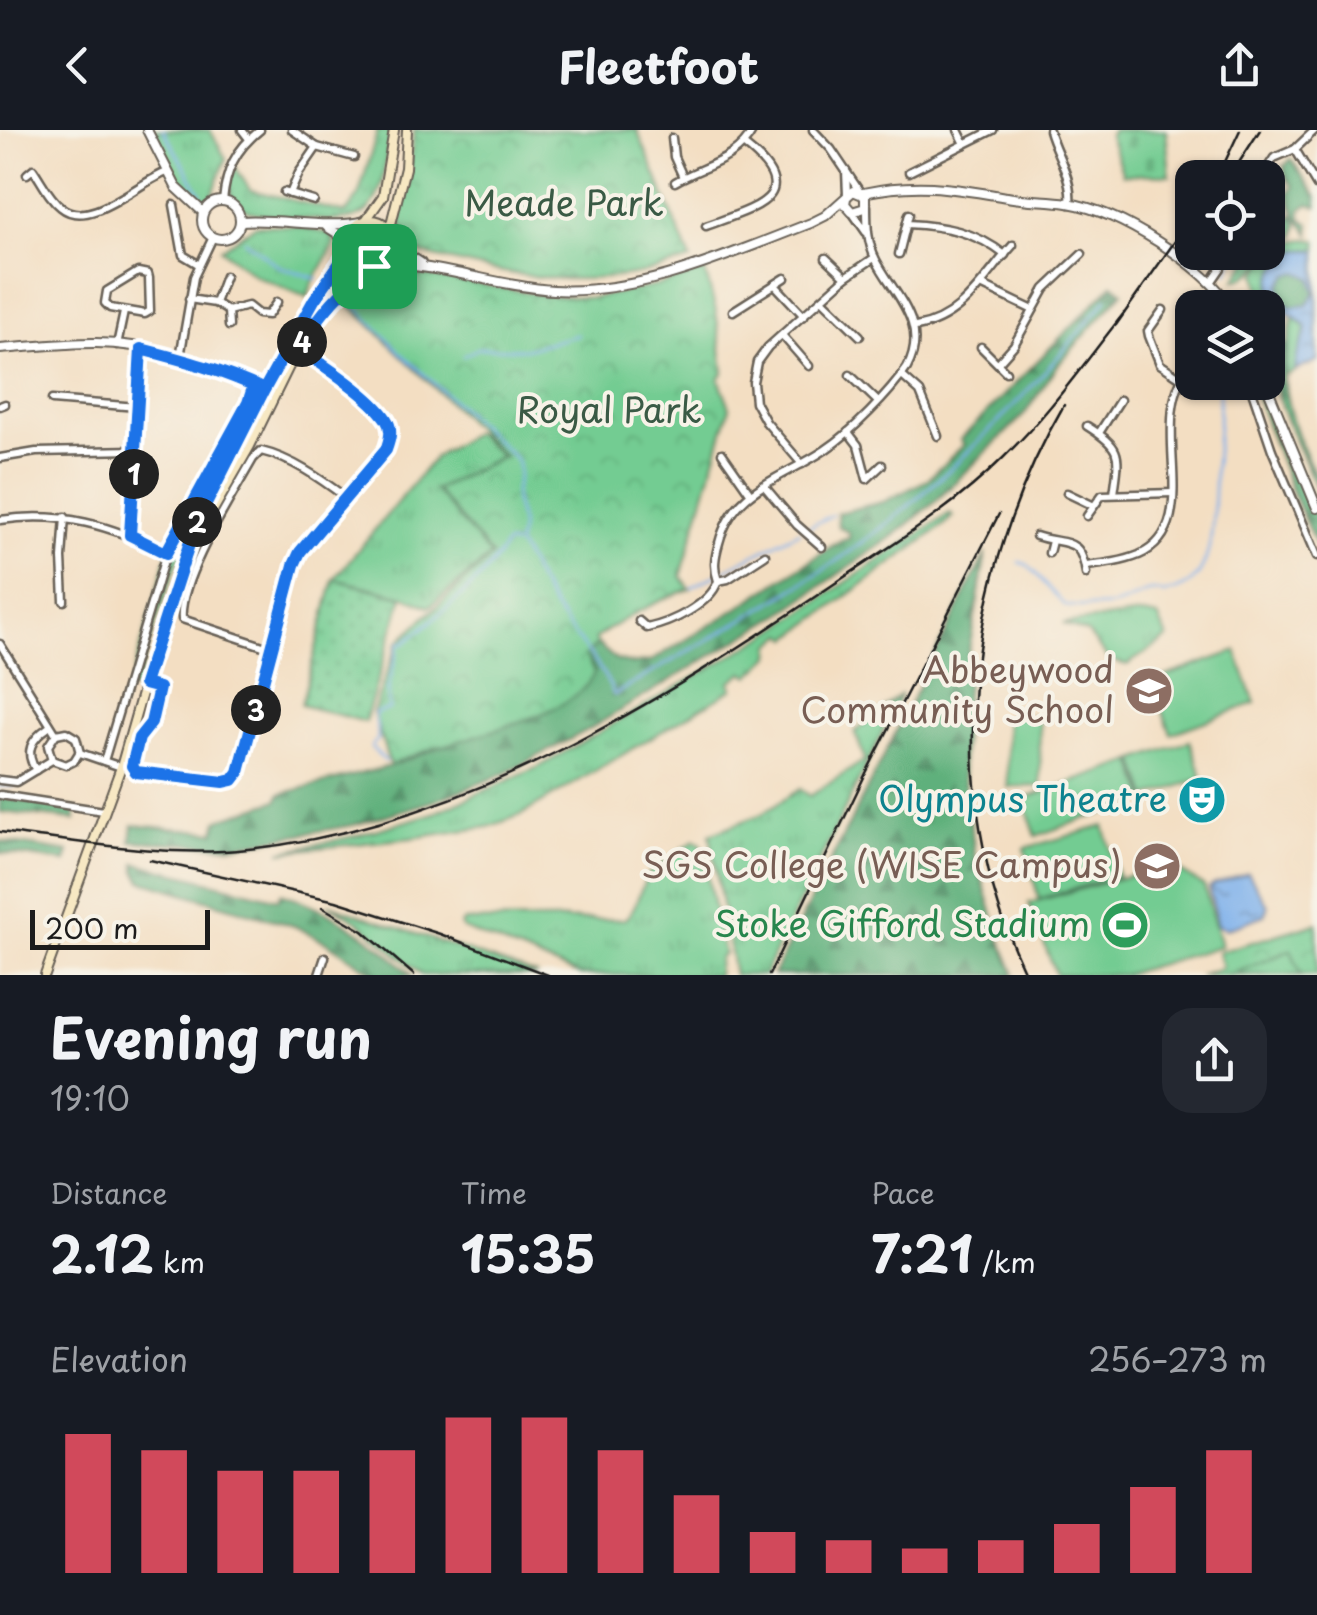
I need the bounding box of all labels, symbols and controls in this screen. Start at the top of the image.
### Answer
text: Fleetfoot [558,31,759,99]
icon: back [50,38,105,93]
icon: share [1212,38,1267,93]
map controls [1175,160,1285,400]
button: locate [1175,160,1285,270]
park label: Meade Park [464,175,664,228]
pin [332,224,417,309]
icon: arrive [347,239,402,294]
button: layers [1175,290,1285,400]
pin: 4 [277,317,327,367]
text: 4 [292,320,312,363]
park label: Royal Park [516,382,702,435]
pin: 1 [109,449,159,499]
text: 1 [127,452,141,495]
pin: 2 [172,497,222,547]
text: 2 [187,500,207,543]
place label: Abbeywood Community School [800,642,1114,735]
school or university icon: Abbeywood Community School [1123,665,1175,717]
pin: 3 [231,685,281,735]
text: 3 [247,688,265,731]
place label: Olympus Theatre [878,771,1167,824]
theatre icon: Olympus Theatre [1176,774,1228,826]
place label: SGS College (WISE Campus) [641,837,1122,890]
school or university icon: SGS College (WISE Campus) [1131,840,1183,892]
place label: Stoke Gifford Stadium [714,896,1090,949]
sports icon: Stoke Gifford Stadium [1099,899,1151,951]
scale bar [30,905,210,950]
text: 200 m [45,906,138,949]
text: Evening run [50,995,372,1078]
button: share [1162,1008,1267,1113]
text: 19:10 [50,1074,130,1122]
text: Distance [50,1171,168,1214]
text: Time [461,1171,527,1214]
text: Pace [871,1171,935,1214]
text: 2.12 [50,1214,154,1290]
text: 15:35 [461,1214,596,1290]
text: 7:21 [871,1214,973,1290]
text: km [154,1240,205,1283]
text: /km [973,1240,1036,1283]
text: Elevation [50,1335,188,1383]
text: 256–273 m [1088,1335,1267,1383]

